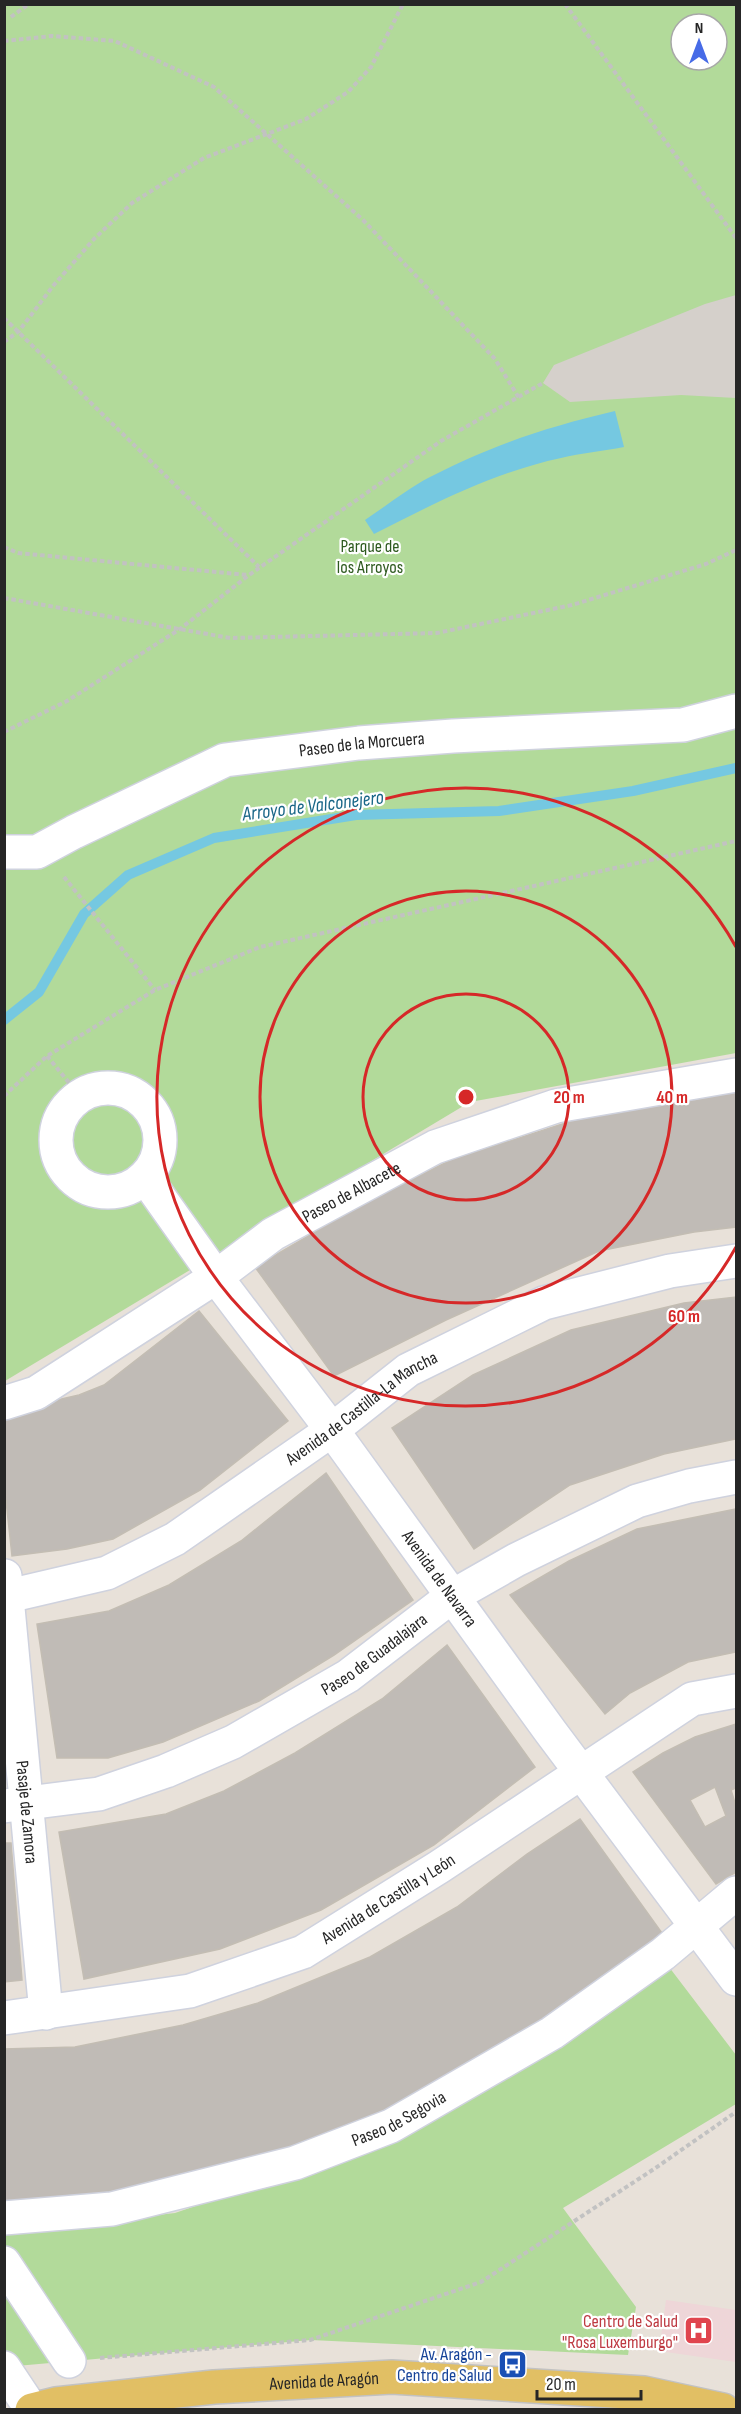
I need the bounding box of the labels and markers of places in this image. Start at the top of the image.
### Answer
centre of rings [456,1087,476,1107]
place label: Centro de Salud "Rosa Luxemburgo" [562,2311,678,2353]
hospital icon: Centro de Salud "Rosa Luxemburgo" [683,2315,715,2347]
place label: Av. Aragón - Centro de Salud [397,2344,492,2386]
bus stop icon: Av. Aragón - Centro de Salud [497,2348,529,2380]

